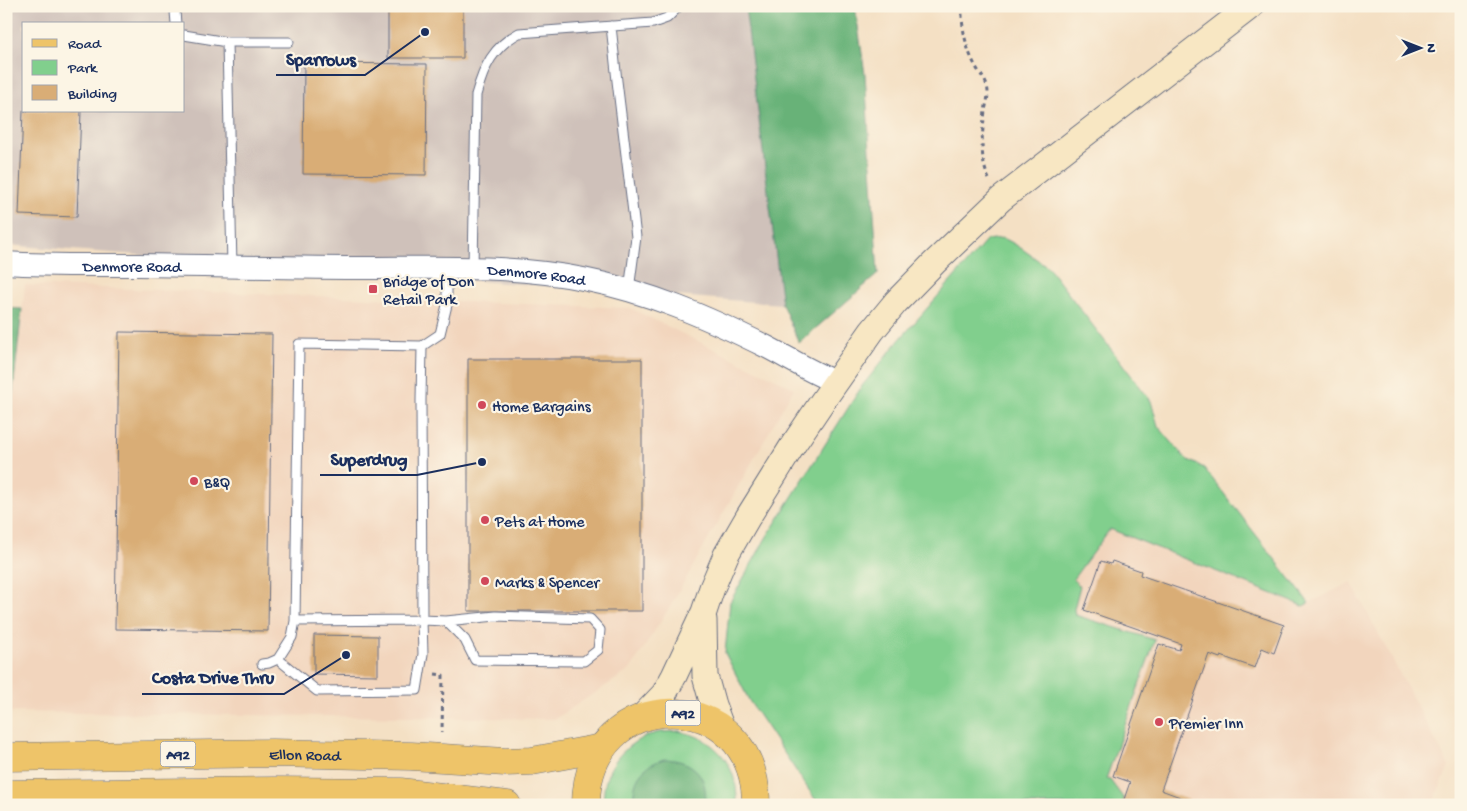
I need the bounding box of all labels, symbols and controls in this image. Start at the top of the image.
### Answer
legend [22,22,185,112]
north arrow [1394,22,1444,72]
text: Road [68,36,102,54]
callout: Sparrows [276,42,365,75]
text: N [1422,43,1439,53]
text: Sparrows [286,51,357,72]
text: Park [67,60,98,78]
text: Building [67,86,117,104]
street label: Denmore Road [82,259,183,279]
street label: Denmore Road [486,263,588,293]
place label: Bridge of Don Retail Park [382,274,475,311]
marker: Bridge of Don Retail Park [367,283,379,295]
marker: Home Bargains [476,399,488,411]
place label: Home Bargains [492,399,592,418]
callout: Superdrug [320,442,417,475]
text: Superdrug [331,451,407,472]
marker: B&Q [188,475,200,487]
place label: B&Q [203,475,231,494]
marker: Pets at Home [479,514,491,526]
place label: Pets at Home [494,514,585,533]
marker: Marks & Spencer [479,575,491,587]
place label: Marks & Spencer [495,575,600,594]
callout: Costa Drive Thru [142,661,284,694]
text: Costa Drive Thru [151,669,275,690]
road number: A92 [666,700,700,726]
marker: Premier Inn [1153,716,1165,728]
place label: Premier Inn [1168,716,1244,735]
road number: A92 [160,742,196,766]
street label: Ellon Road [269,747,343,768]

